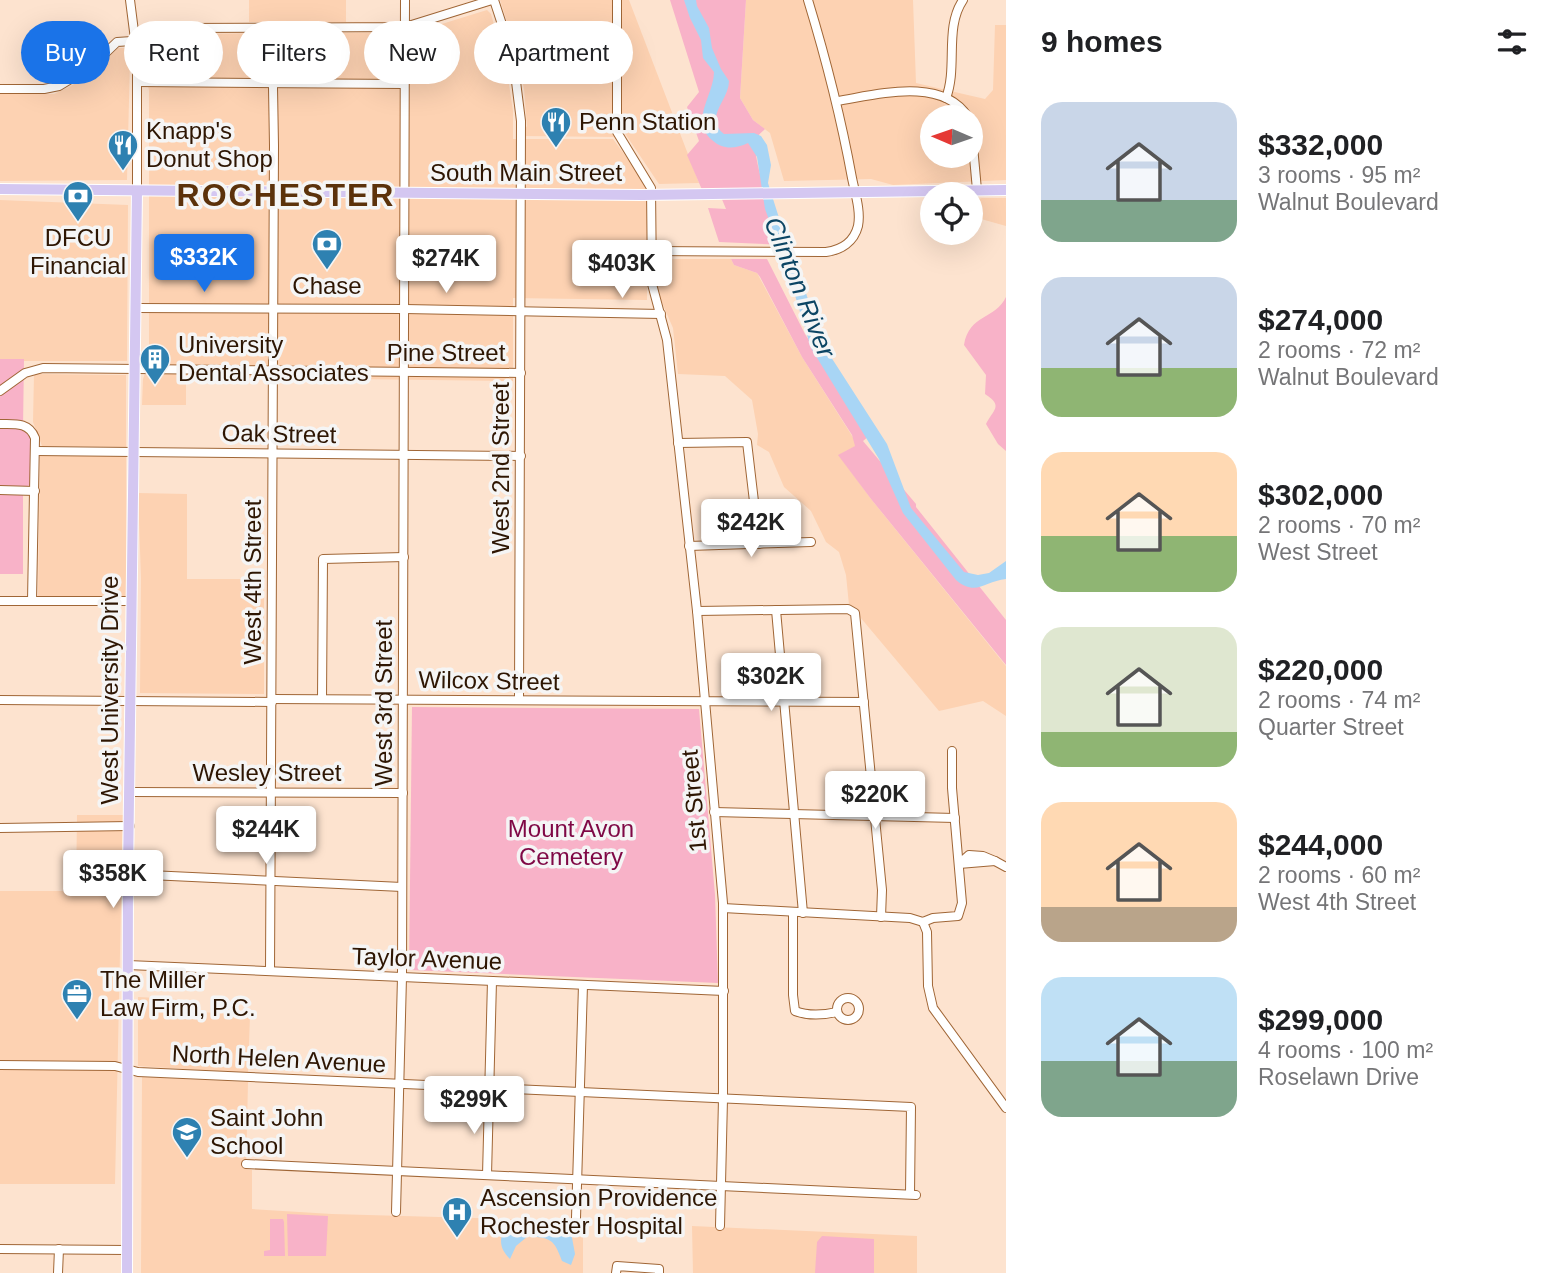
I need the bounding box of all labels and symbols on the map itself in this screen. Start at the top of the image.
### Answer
restaurant icon: Penn Station [539,105,573,149]
north arrow [920,105,984,168]
place label: Penn Station [579,108,716,135]
place label: Knapp's Donut Shop [146,117,273,172]
restaurant icon: Knapp's Donut Shop [106,128,140,172]
street label: South Main Street [430,159,622,186]
district label: ROCHESTER [177,177,395,213]
bank icon: DFCU Financial [61,179,95,223]
water label: Clinton River [758,212,842,363]
place label: DFCU Financial [30,224,126,279]
bank icon: Chase [310,227,344,271]
pin: $332K [155,234,253,294]
pin: $274K [397,236,495,295]
pin: $403K [573,240,671,300]
place label: Chase [292,272,362,299]
place label: University Dental Associates [178,331,369,386]
street label: Pine Street [387,339,506,366]
building icon: University Dental Associates [138,342,172,386]
street label: West 2nd Street [487,382,514,554]
street label: Oak Street [221,419,337,448]
street label: West 4th Street [239,499,266,664]
pin: $242K [702,500,800,559]
street label: West University Drive [96,576,123,804]
street label: West 3rd Street [370,620,397,786]
pin: $302K [722,654,820,713]
street label: Wilcox Street [418,666,560,695]
street label: 1st Street [676,748,711,853]
street label: Wesley Street [193,759,342,786]
pin: $220K [826,772,924,831]
pin: $244K [217,806,315,866]
park label: Mount Avon Cemetery [508,815,634,870]
pin: $358K [64,850,162,910]
street label: Taylor Avenue [351,942,503,975]
place label: The Miller Law Firm, P.C. [100,966,256,1021]
office icon: The Miller Law Firm, P.C. [60,977,94,1021]
street label: North Helen Avenue [171,1039,387,1078]
pin: $299K [425,1076,523,1136]
place label: Saint John School [210,1104,323,1159]
school or university icon: Saint John School [170,1115,204,1159]
place label: Ascension Providence Rochester Hospital [480,1184,717,1239]
hospital icon: Ascension Providence Rochester Hospital [440,1195,474,1239]

